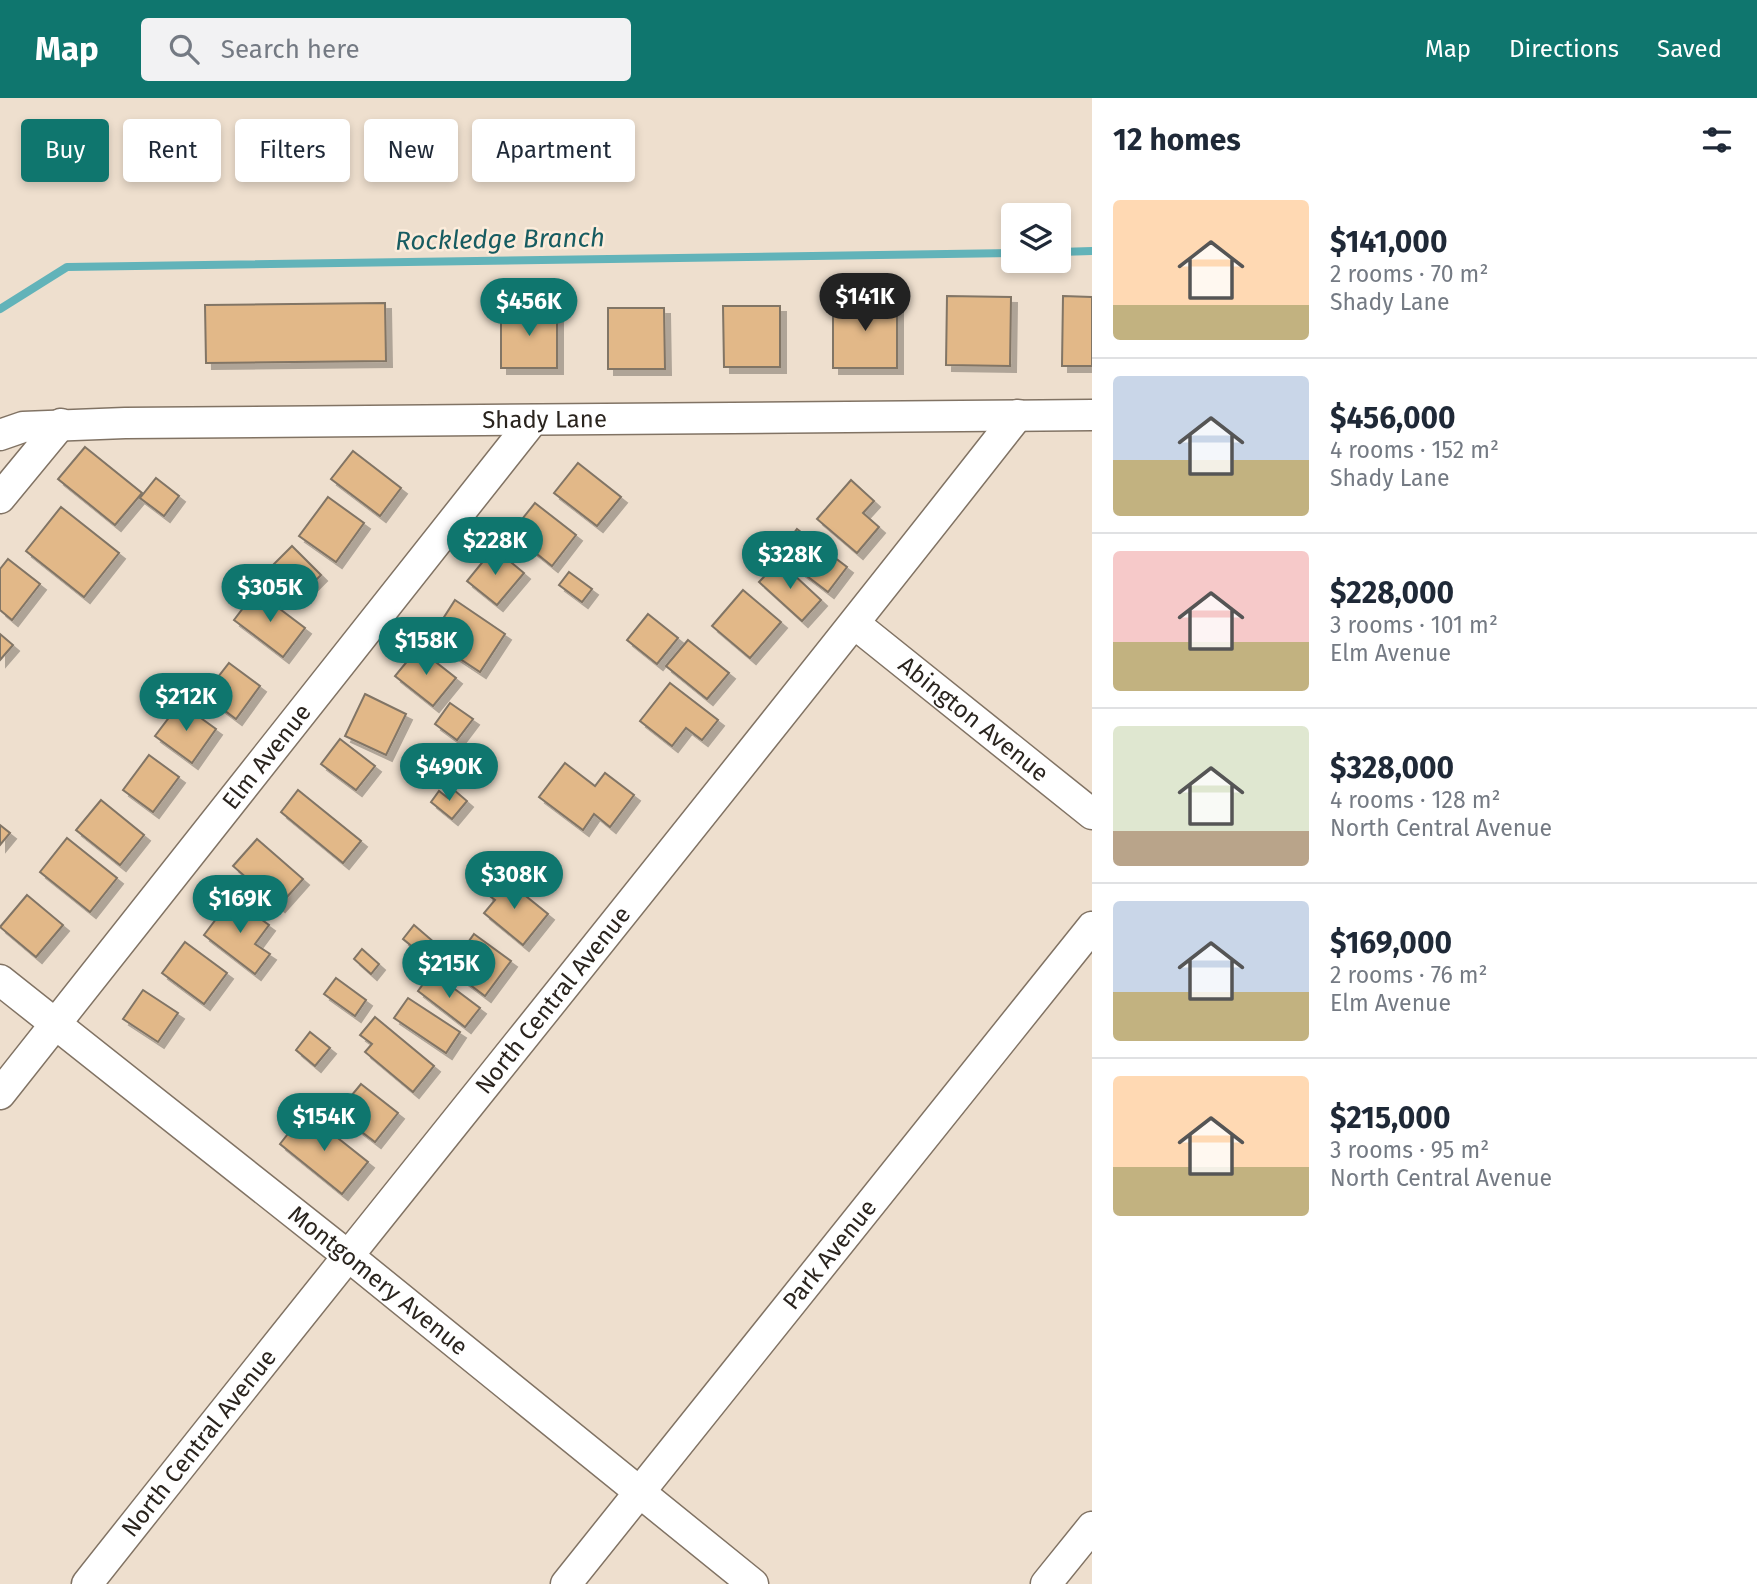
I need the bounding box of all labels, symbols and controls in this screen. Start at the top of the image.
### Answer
search box [141,18,631,81]
text: Map [35,29,99,69]
icon: search [165,30,203,68]
text: Search here [221,34,360,65]
text: Map [1425,35,1471,63]
text: Directions [1509,35,1619,63]
text: Saved [1657,35,1722,63]
chip: Buy [21,119,109,182]
chip: Rent [123,119,221,182]
chip: Filters [235,119,350,182]
chip: New [364,119,458,182]
chip: Apartment [472,119,635,182]
icon: filters [1698,121,1736,159]
text: 12 homes [1113,122,1241,158]
map controls [1001,203,1071,273]
button: layers [1001,203,1071,273]
water label: Rockledge Branch [395,222,605,257]
text: $141,000 [1330,224,1447,260]
icon: home [1169,228,1253,312]
text: 2 rooms · 70 m² [1330,260,1488,288]
pin: $141K [816,274,914,333]
pin: $456K [480,278,578,338]
text: $141K [835,282,895,310]
text: $456K [496,287,562,315]
text: Shady Lane [1330,288,1449,316]
text: $456,000 [1330,400,1456,436]
icon: home [1169,404,1253,488]
street label: Shady Lane [482,405,607,434]
text: 4 rooms · 152 m² [1330,436,1499,464]
text: Shady Lane [1330,464,1449,492]
pin: $228K [446,518,544,577]
text: $228K [463,526,527,554]
pin: $328K [741,532,839,591]
text: $328K [758,540,822,568]
pin: $305K [221,564,319,624]
text: $305K [238,573,302,601]
text: $228,000 [1330,575,1454,611]
icon: home [1169,579,1253,663]
text: 3 rooms · 101 m² [1330,611,1498,639]
pin: $158K [377,618,475,677]
text: $158K [395,626,457,654]
text: Elm Avenue [1330,639,1451,667]
street label: Abington Avenue [893,651,1054,788]
pin: $212K [137,674,235,733]
text: $212K [156,682,216,710]
street label: Elm Avenue [217,698,317,815]
pin: $490K [400,744,498,803]
text: $328,000 [1330,750,1454,786]
text: $490K [416,752,482,780]
icon: home [1169,754,1253,838]
text: 4 rooms · 128 m² [1330,786,1500,814]
text: North Central Avenue [1330,814,1552,842]
pin: $308K [465,852,563,911]
text: $308K [481,860,547,888]
pin: $169K [191,876,289,935]
text: $169K [209,884,271,912]
street label: North Central Avenue [470,901,636,1099]
text: $169,000 [1330,925,1452,961]
icon: home [1169,929,1253,1013]
pin: $215K [400,940,498,1000]
text: $215K [418,949,480,977]
text: 2 rooms · 76 m² [1330,961,1488,989]
text: Elm Avenue [1330,989,1451,1017]
pin: $154K [275,1094,373,1153]
text: $215,000 [1330,1100,1450,1136]
text: $154K [293,1102,355,1130]
icon: home [1169,1104,1253,1188]
text: 3 rooms · 95 m² [1330,1136,1489,1164]
text: North Central Avenue [1330,1164,1552,1192]
street label: Park Avenue [777,1194,882,1315]
street label: Montgomery Avenue [283,1200,473,1361]
street label: North Central Avenue [116,1343,282,1543]

